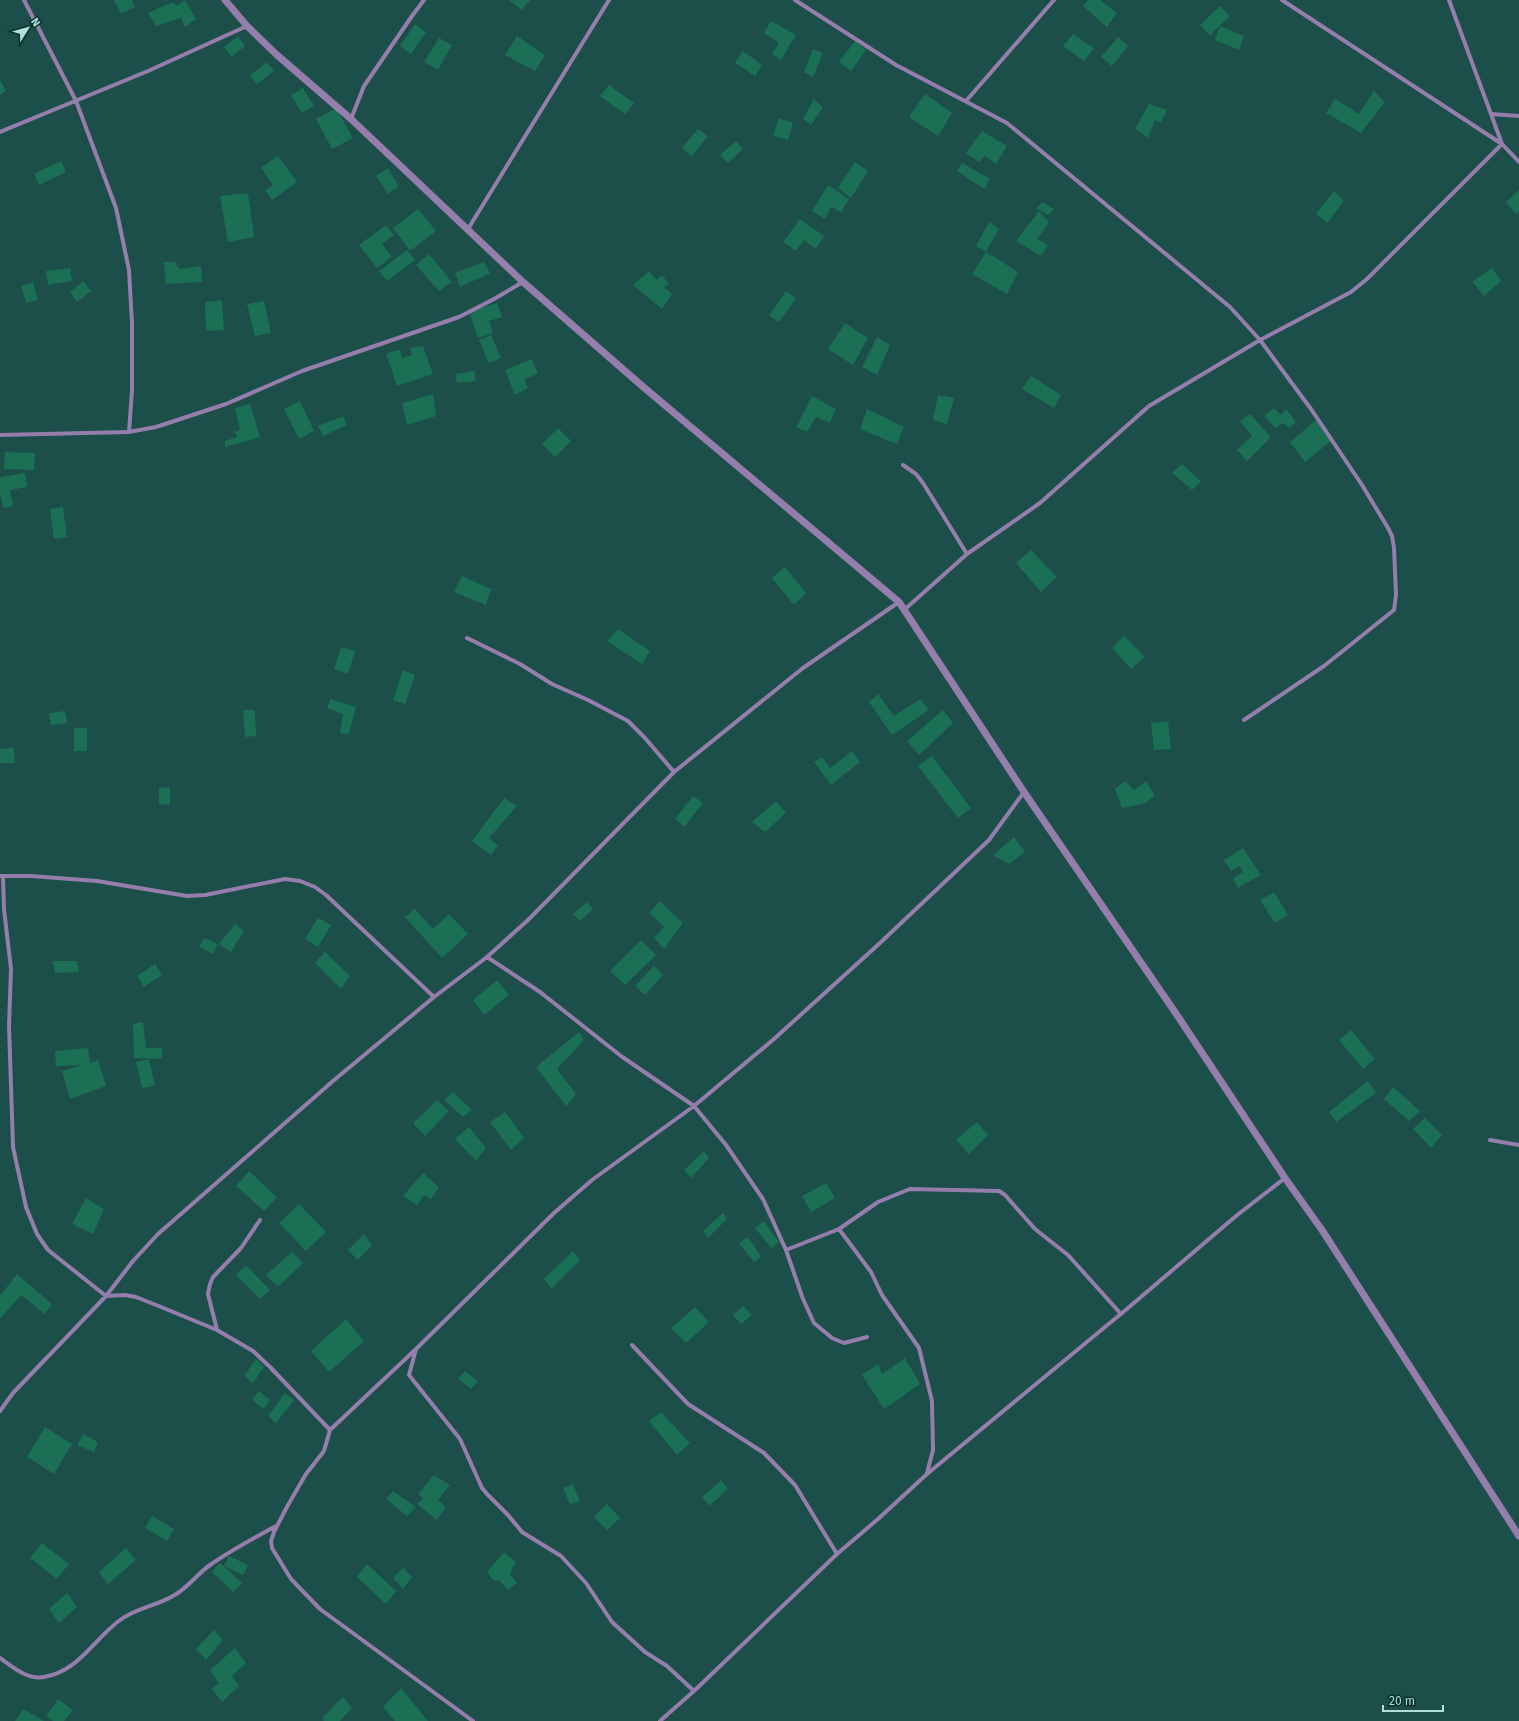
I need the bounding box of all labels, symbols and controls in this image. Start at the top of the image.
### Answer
north arrow [8,8,48,48]
text: N [28,15,43,29]
scale bar [1383,1687,1443,1713]
text: 20 m [1389,1694,1415,1708]

